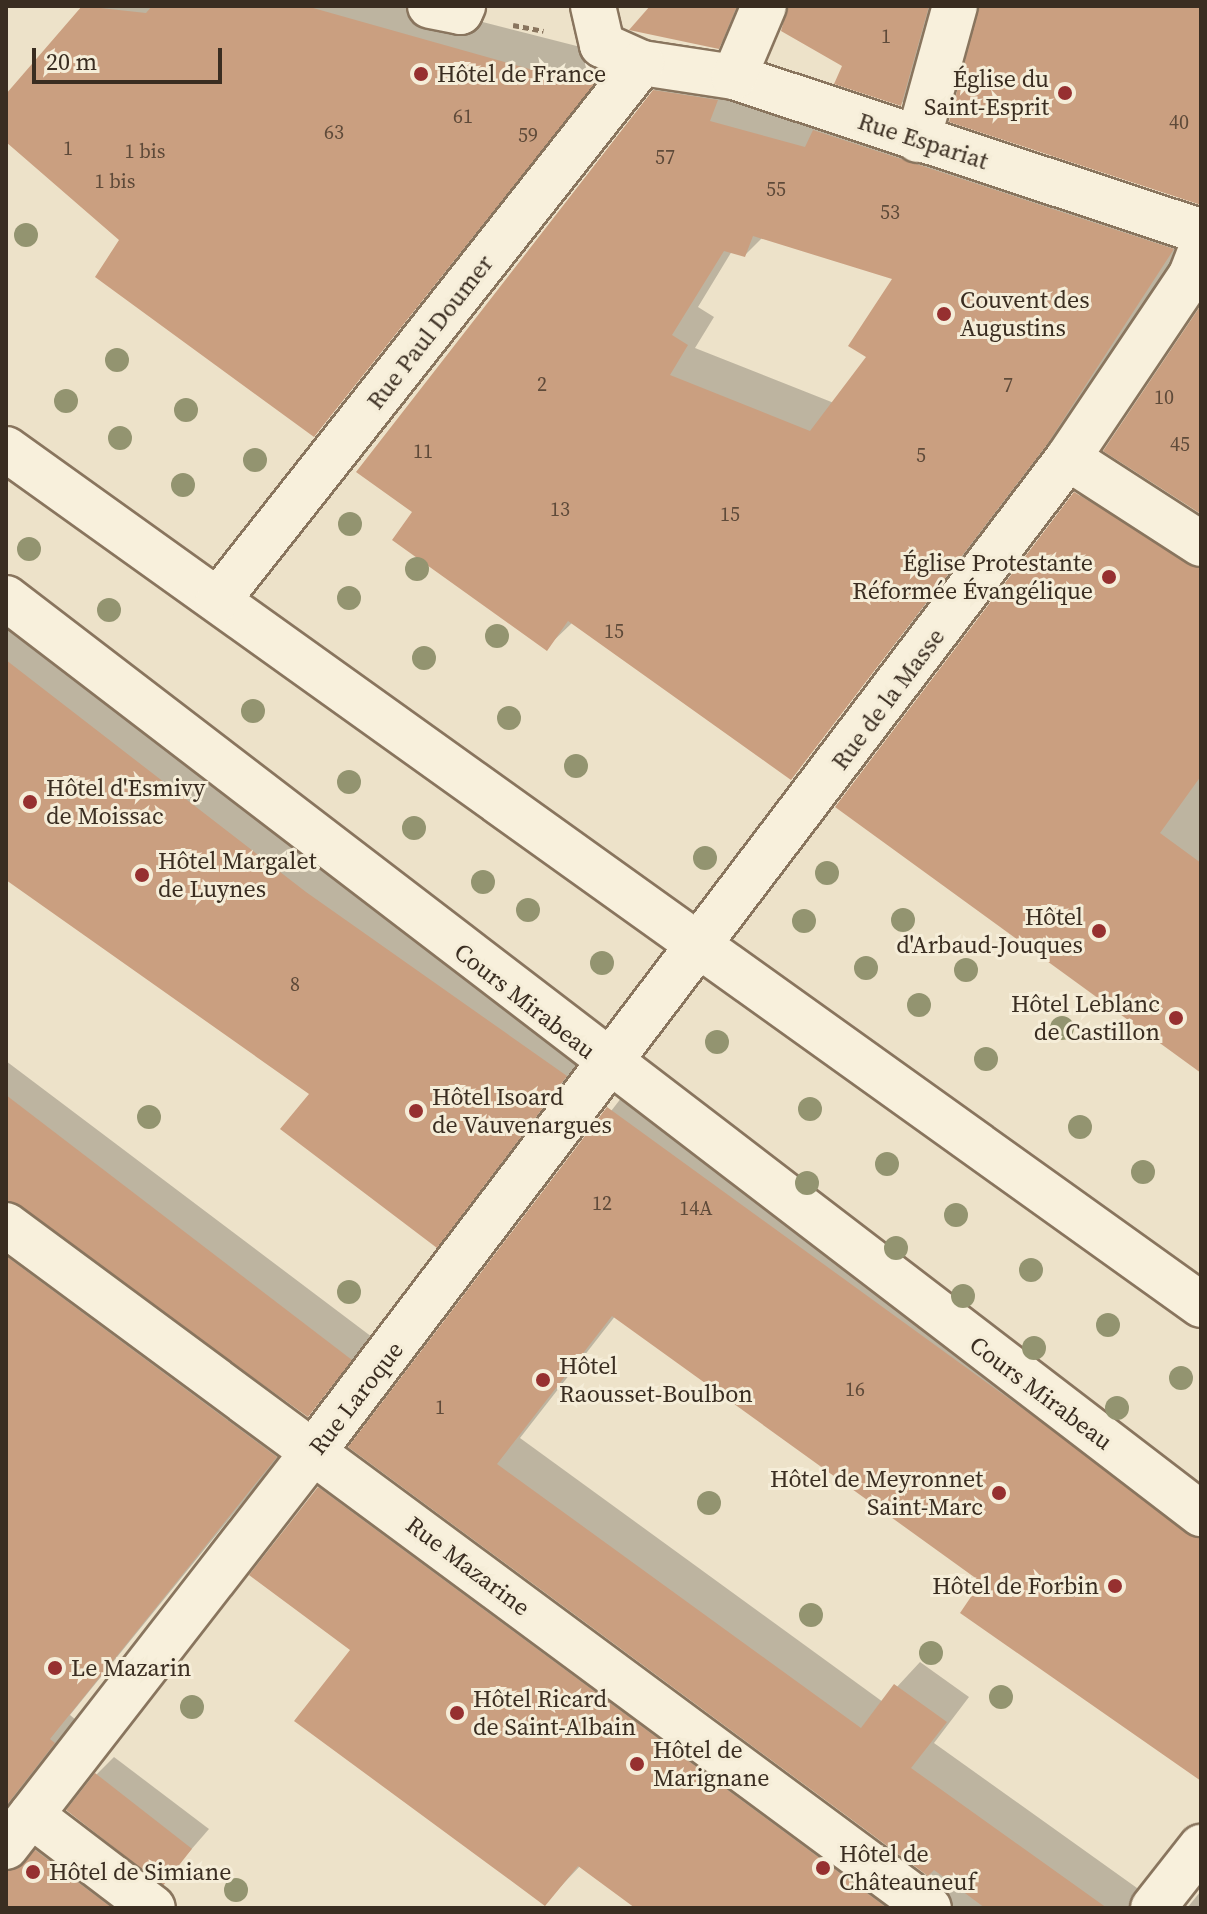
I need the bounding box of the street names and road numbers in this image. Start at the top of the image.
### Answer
street label: Rue Espariat [854,106,992,176]
street label: Rue Paul Doumer [361,249,499,415]
street label: Rue de la Masse [825,623,951,775]
street label: Cours Mirabeau [449,937,601,1065]
street label: Cours Mirabeau [964,1330,1118,1456]
street label: Rue Laroque [303,1336,409,1460]
street label: Rue Mazarine [400,1510,536,1622]

